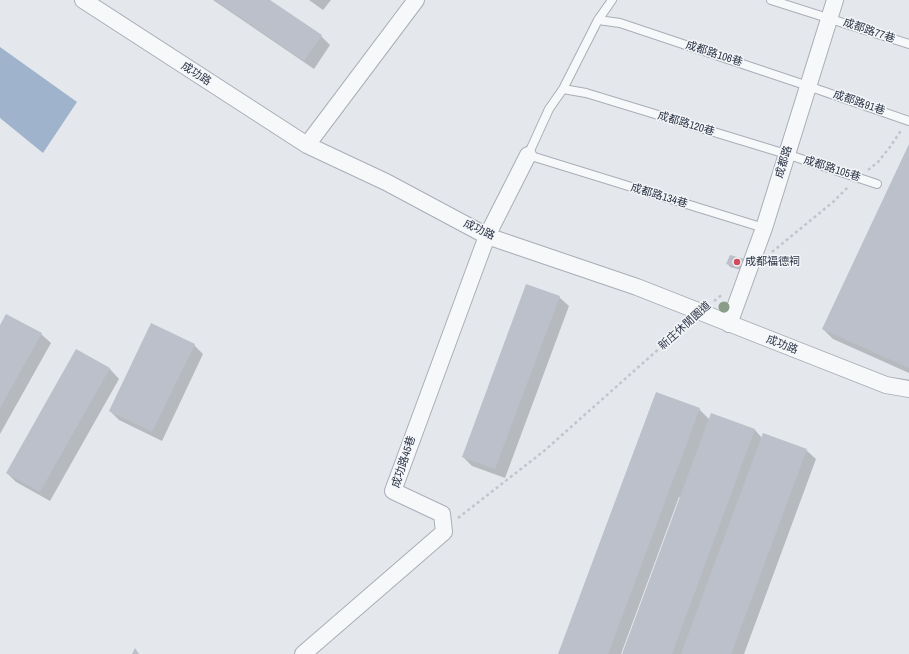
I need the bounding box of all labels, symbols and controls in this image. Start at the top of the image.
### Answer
street label: 成都路77巷 [841,16,897,46]
street label: 成都路106巷 [684,39,744,69]
street label: 成功路 [179,59,213,89]
street label: 成都路91巷 [831,88,887,118]
street label: 成都路120巷 [656,109,716,139]
street label: 成都路 [773,144,795,180]
street label: 成都路105巷 [802,154,862,184]
street label: 成都路134巷 [629,181,689,211]
street label: 成功路 [461,217,497,243]
place label: 成都福德祠 [745,255,800,269]
marker: 成都福德祠 [732,257,742,267]
street label: 新庄休閒園道 [656,299,714,353]
street label: 成功路 [764,333,800,357]
street label: 成功路45巷 [389,434,419,490]

